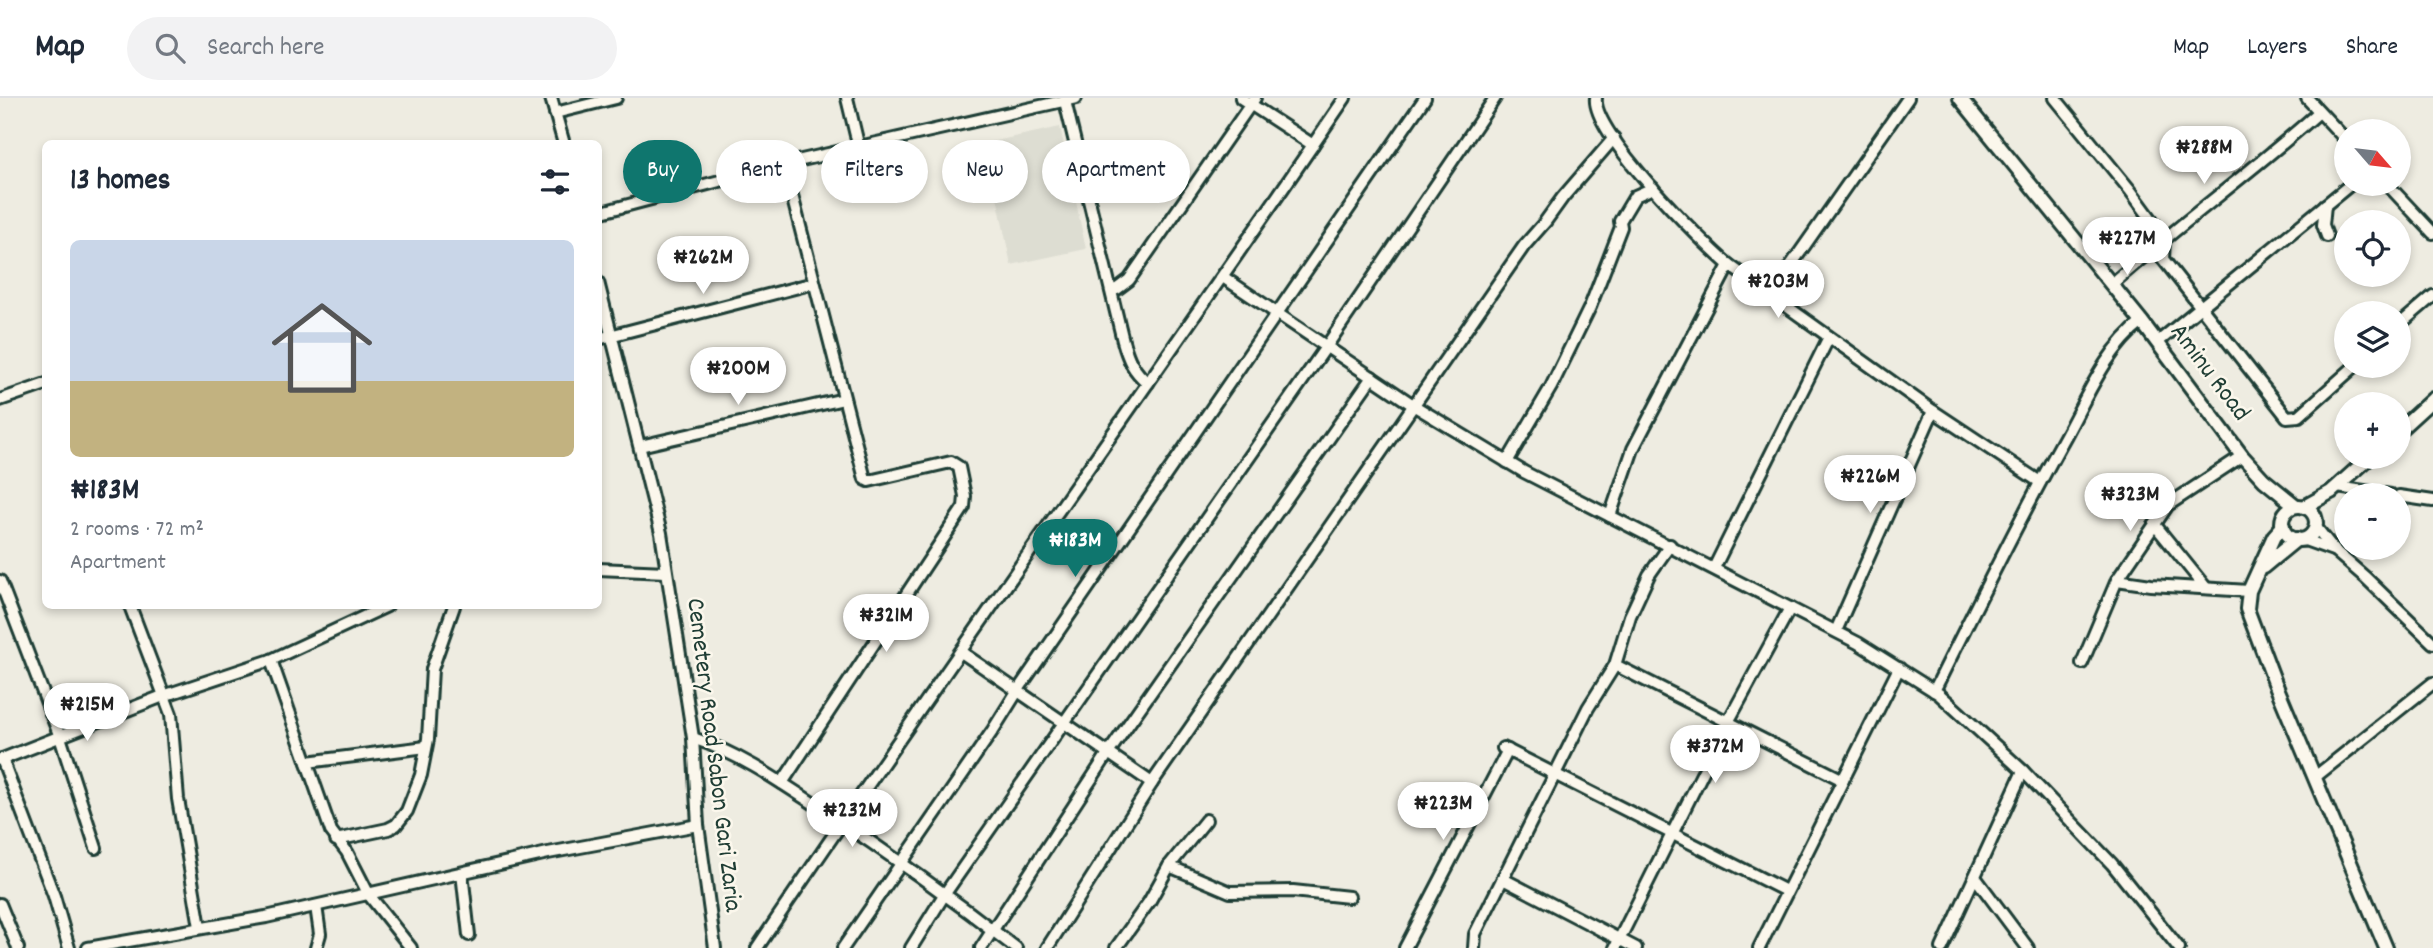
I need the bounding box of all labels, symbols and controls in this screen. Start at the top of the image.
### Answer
search box [127,17,617,80]
text: Map [35,25,85,72]
icon: search [151,29,189,67]
text: Search here [207,30,325,67]
text: Map [2173,31,2209,65]
text: Layers [2247,31,2308,65]
text: Share [2346,31,2398,65]
north arrow [2334,119,2412,196]
map controls [2334,119,2411,560]
pin: ₦288M [2155,126,2253,186]
text: ₦288M [2175,132,2233,165]
chip: Buy [623,140,702,203]
chip: Rent [716,140,807,203]
chip: Filters [821,140,928,203]
chip: New [942,140,1028,203]
chip: Apartment [1042,140,1190,203]
text: 13 homes [70,161,170,204]
icon: filters [536,163,574,201]
button: locate [2334,210,2411,287]
pin: ₦227M [2078,218,2176,277]
text: ₦227M [2098,223,2156,256]
pin: ₦262M [654,236,752,296]
text: ₦262M [673,242,733,275]
pin: ₦203M [1729,260,1827,320]
text: ₦203M [1747,266,1809,299]
icon: home [259,285,385,411]
button: layers [2334,301,2411,378]
street label: Aminu Road [2160,316,2258,430]
pin: ₦200M [689,348,787,407]
text: ₦200M [706,353,770,386]
button: + [2334,392,2411,469]
pin: ₦226M [1821,456,1919,515]
text: ₦226M [1840,461,1900,494]
text: ₦183M [70,471,139,514]
pin: ₦323M [2081,474,2179,533]
text: ₦323M [2100,479,2160,512]
button: − [2334,483,2411,560]
text: 2 rooms · 72 m² [70,514,204,547]
pin: ₦183M [1026,519,1124,579]
text: ₦183M [1048,525,1102,558]
text: Apartment [70,547,166,580]
pin: ₦321M [837,594,935,654]
street label: Cemetery Road Sabon Gari Zaria [675,596,751,915]
text: ₦321M [859,600,913,633]
pin: ₦215M [38,684,136,743]
text: ₦215M [60,689,114,722]
pin: ₦372M [1666,726,1764,785]
text: ₦372M [1686,731,1744,764]
pin: ₦223M [1394,782,1492,842]
text: ₦223M [1414,788,1472,821]
pin: ₦232M [803,790,901,849]
text: ₦232M [823,795,881,828]

